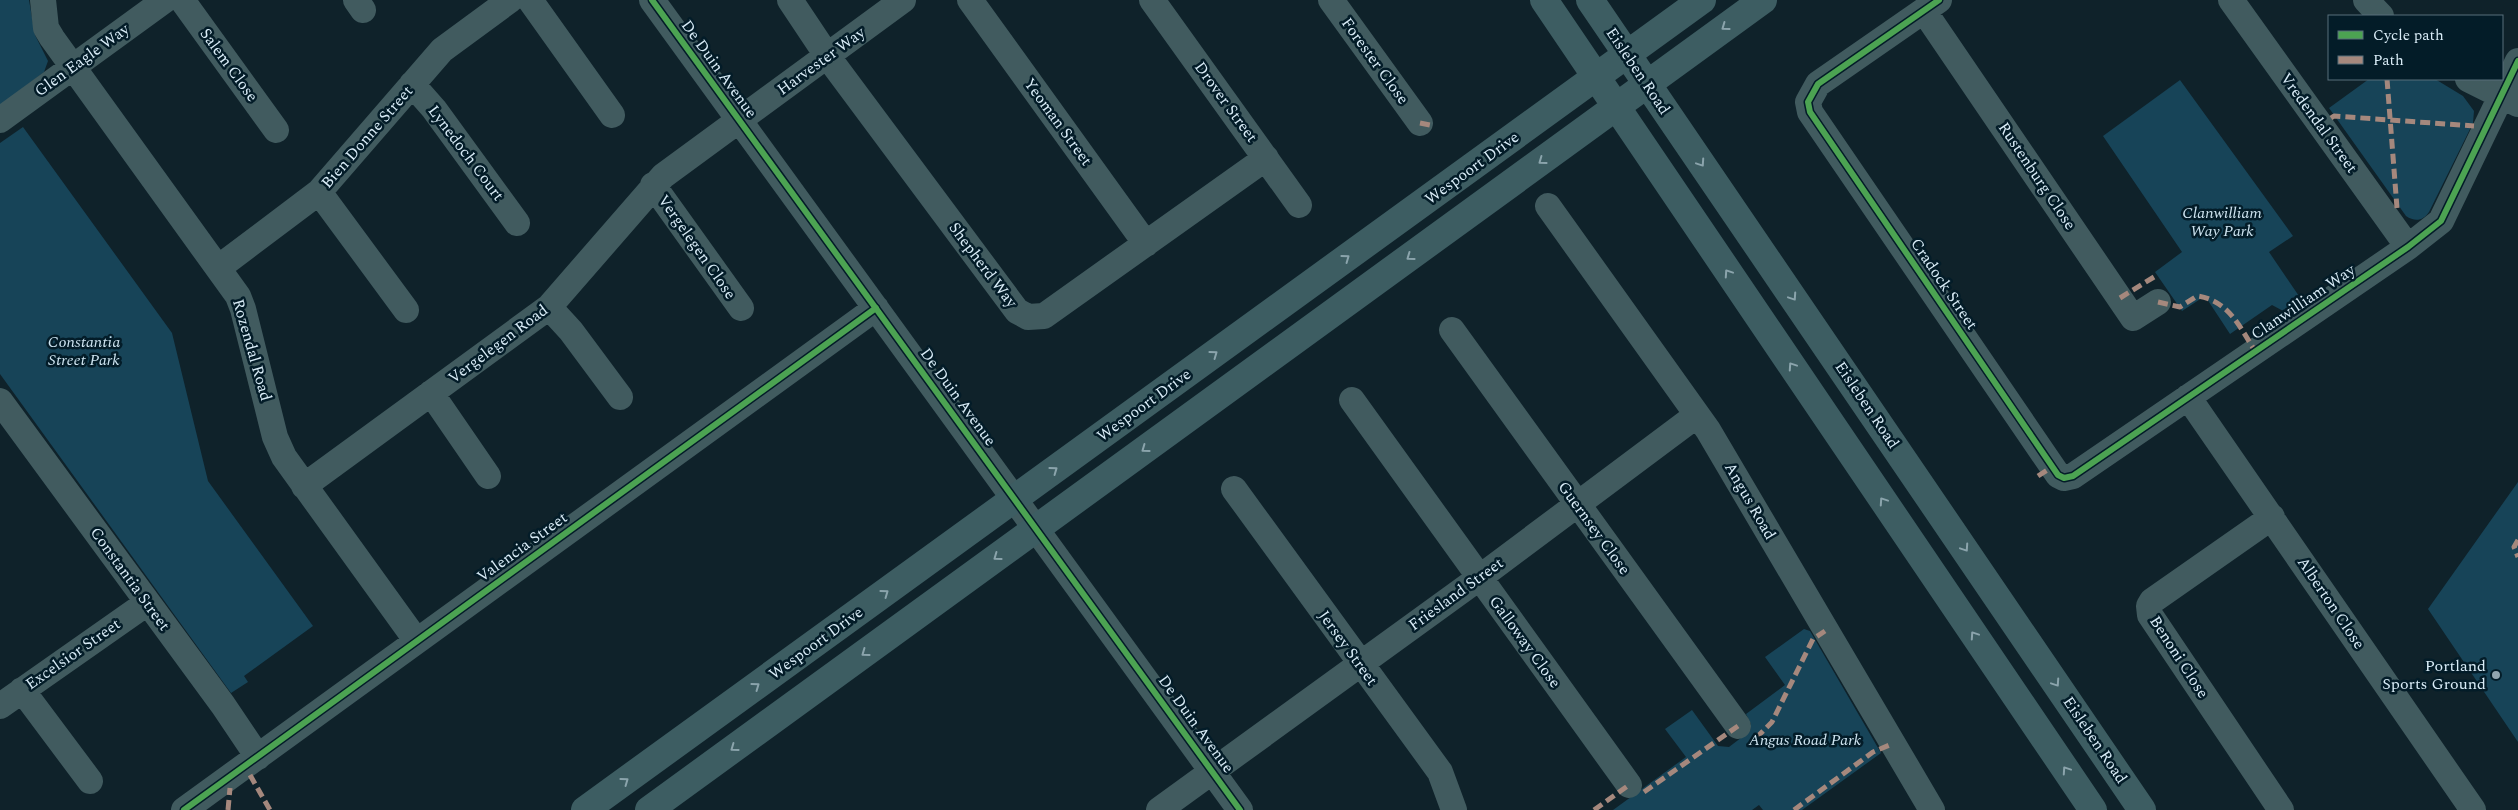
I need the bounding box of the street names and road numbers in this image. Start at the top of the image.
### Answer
street label: Forester Close [1335,13,1415,109]
street label: De Duin Avenue [675,15,763,123]
street label: Glen Eagle Way [30,17,135,103]
street label: Harvester Way [772,20,871,101]
street label: Eisleben Road [1600,22,1676,120]
street label: Salem Close [194,23,264,107]
street label: Drover Street [1188,56,1264,148]
street label: Vredendal Street [2274,68,2364,178]
street label: Yeoman Street [1018,73,1098,171]
street label: Bien Donne Street [315,80,419,194]
street label: Lynedoch Court [422,100,510,206]
street label: Rustenburg Close [1992,117,2082,235]
street label: Wespoort Drive [1420,125,1524,211]
street label: Vergelegen Close [652,190,742,304]
street label: Shepherd Way [943,217,1024,314]
street label: Cradock Street [1904,233,1984,335]
street label: Clanwilliam Way [2246,257,2361,346]
street label: Rozendal Road [226,296,278,404]
street label: Vergelegen Road [443,298,553,390]
street label: De Duin Avenue [914,343,1002,451]
street label: Eisleben Road [1829,356,1905,454]
street label: Wespoort Drive [1092,362,1196,448]
street label: Angus Road [1718,458,1782,544]
street label: Guernsey Close [1552,476,1636,580]
street label: Valencia Street [472,506,573,588]
street label: Constantia Street [84,522,176,636]
street label: Friesland Street [1404,551,1509,637]
street label: Alberton Close [2291,552,2371,654]
street label: Galloway Close [1483,591,1567,693]
street label: Wespoort Drive [764,600,868,686]
street label: Jersey Street [1312,605,1384,691]
street label: Benoni Close [2143,611,2215,703]
street label: Excelsior Street [21,612,126,696]
street label: De Duin Avenue [1152,670,1240,778]
street label: Eisleben Road [2057,691,2133,789]

